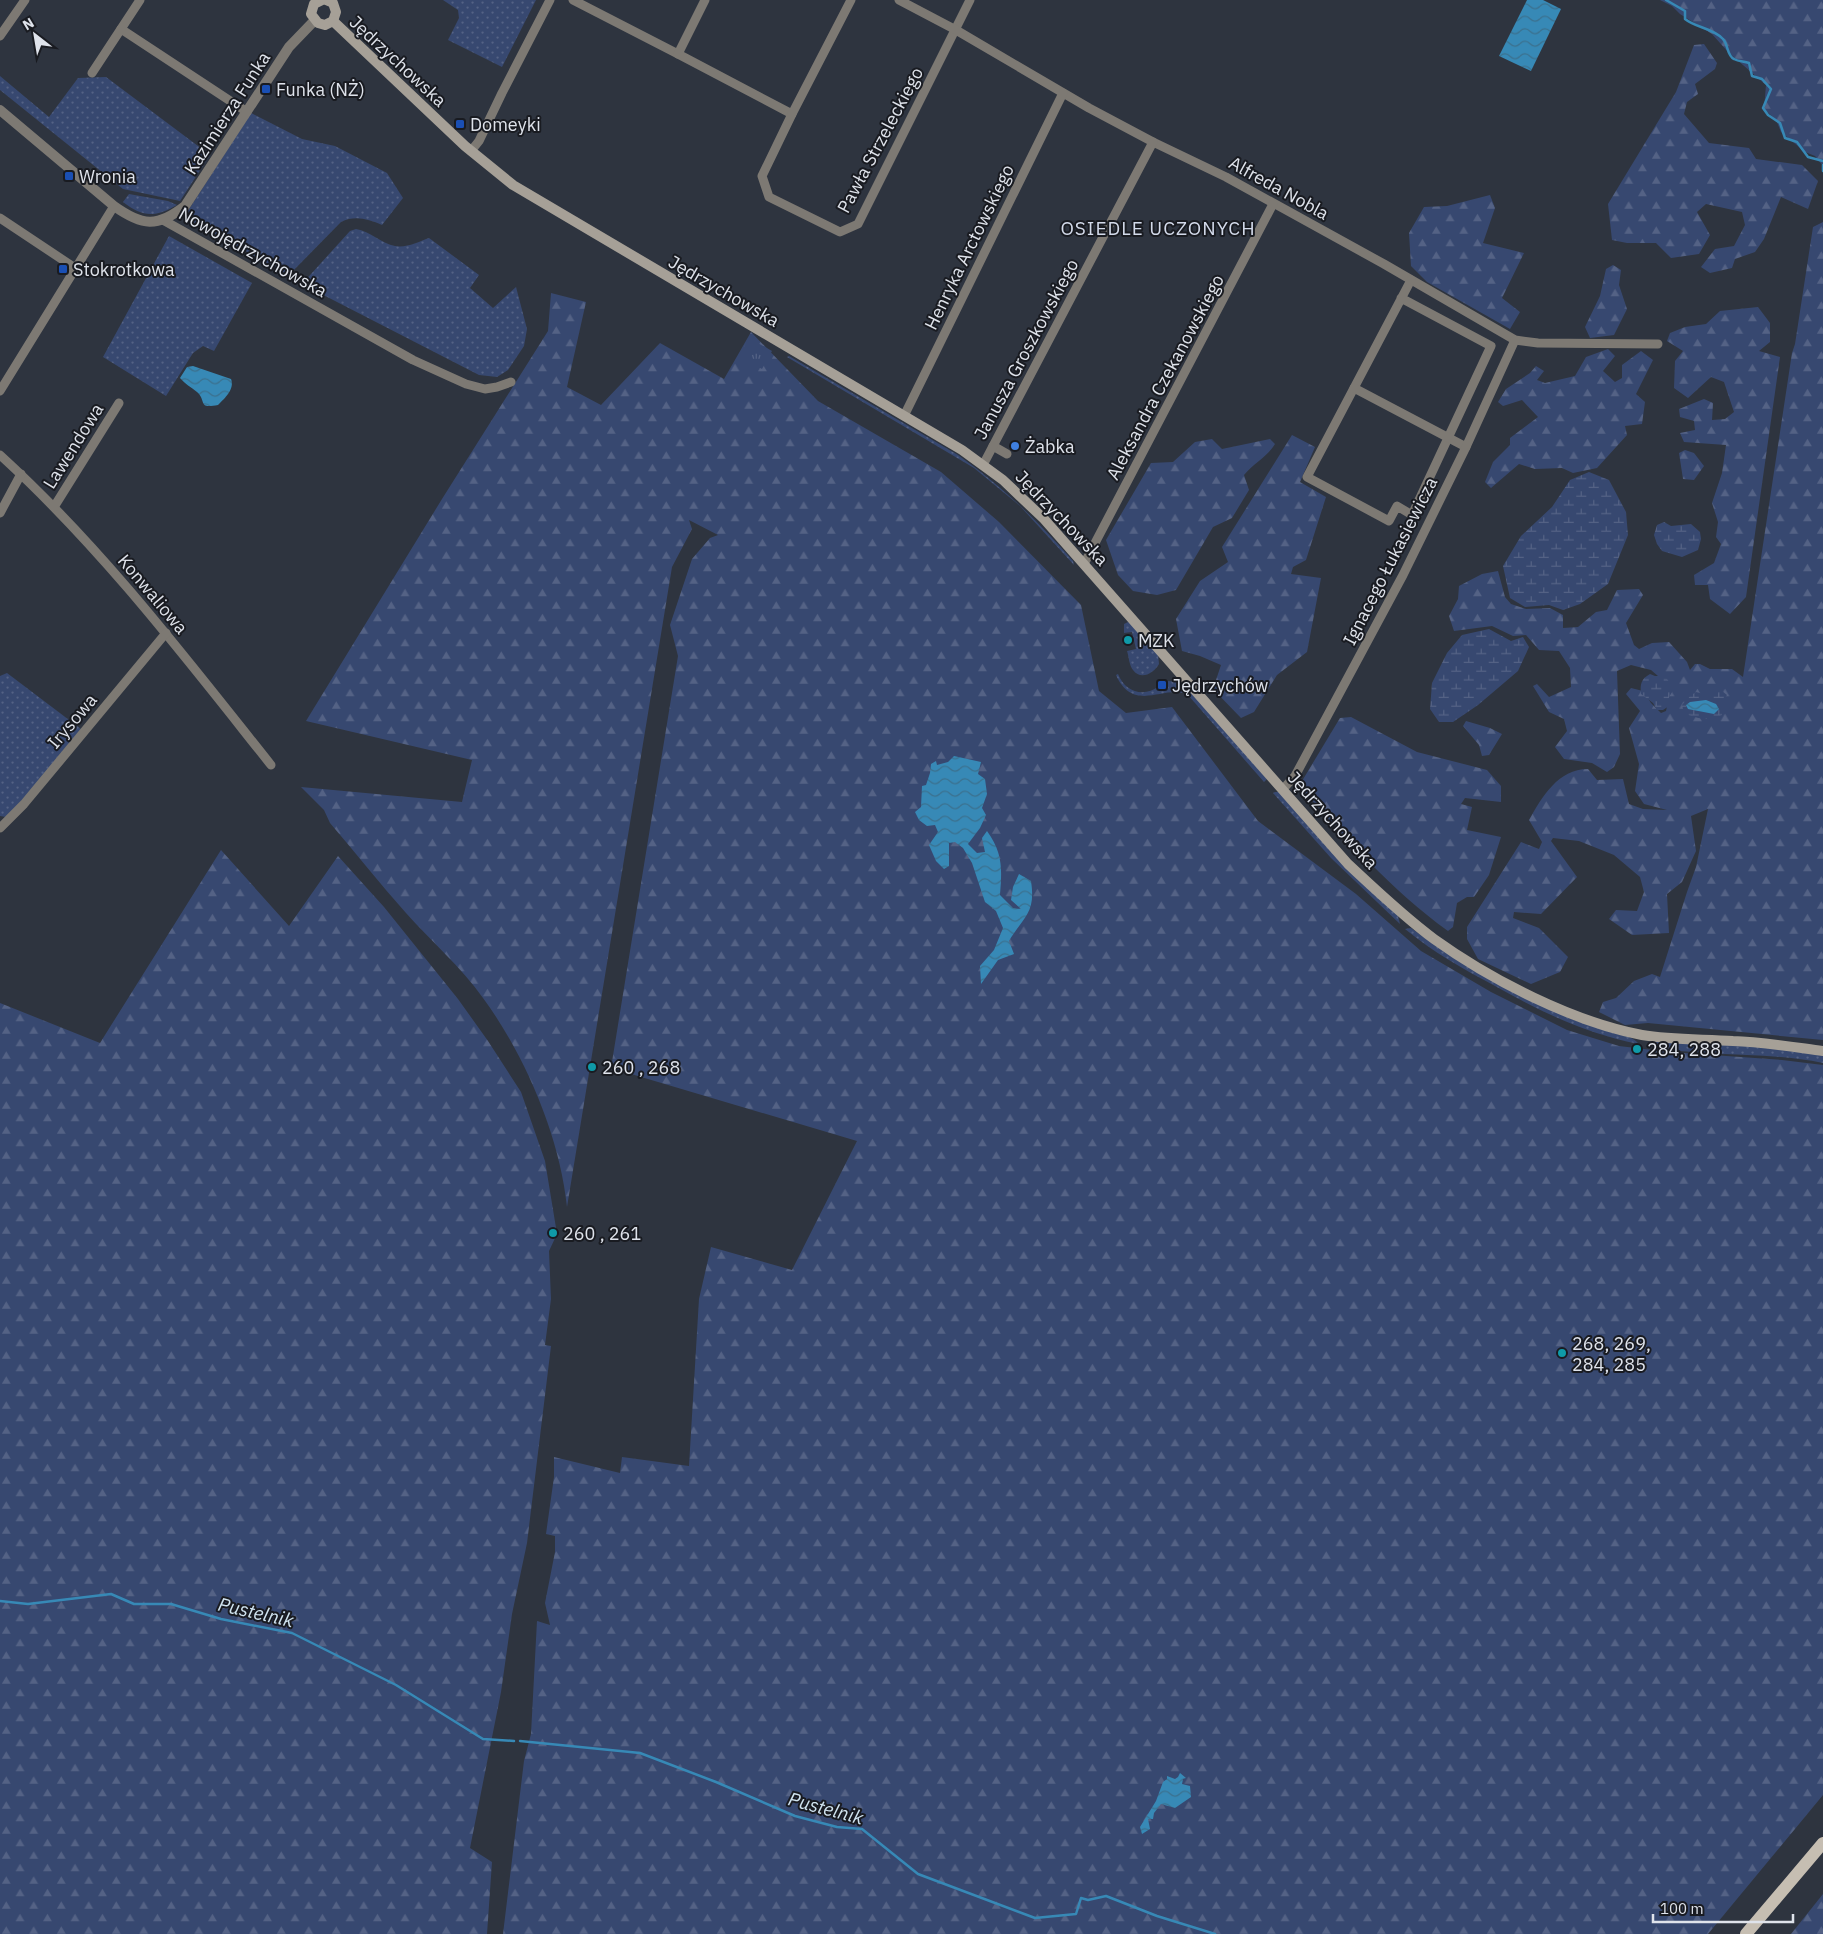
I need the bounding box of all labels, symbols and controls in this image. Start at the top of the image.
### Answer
north arrow [10,10,60,60]
street label: Jędrzychowska [345,10,452,112]
text: N [19,14,37,34]
street label: Kazimierza Funka [179,47,275,179]
street label: Pawła Strzeleckiego [832,63,928,217]
place label: Funka (NŻ) [276,78,365,101]
marker: Funka (NŻ) [260,83,272,95]
place label: Domeyki [470,113,541,136]
marker: Domeyki [454,118,466,130]
street label: Alfreda Nobla [1225,151,1333,225]
street label: Henryka Arctowskiego [919,161,1019,333]
place label: Wronia [79,165,136,188]
marker: Wronia [63,170,75,182]
street label: Nowojędrzychowska [175,202,332,302]
district label: OSIEDLE UCZONYCH [1060,216,1256,240]
street label: Jędrzychowska [664,250,784,332]
street label: Janusza Groszkowskiego [969,255,1083,443]
place label: Stokrotkowa [73,258,175,281]
marker: Stokrotkowa [57,263,69,275]
street label: Aleksandra Czekanowskiego [1101,270,1229,484]
street label: Lawendowa [38,399,108,493]
place label: Żabka [1025,435,1075,458]
marker: Żabka [1009,440,1021,452]
street label: Jędrzychowska [1011,465,1114,571]
street label: Ignacego Łukasiewicza [1338,473,1443,649]
street label: Konwaliowa [113,549,193,639]
place label: MZK [1138,629,1175,652]
marker: MZK [1122,634,1134,646]
place label: Jędrzychów [1172,674,1269,697]
marker: Jędrzychów [1156,679,1168,691]
street label: Irysowa [42,688,102,753]
street label: Jędrzychowska [1283,766,1383,874]
place label: 284, 288 [1647,1038,1721,1061]
marker: 284, 288 [1631,1043,1643,1055]
place label: 260 , 268 [602,1056,680,1079]
marker: 260 , 268 [586,1061,598,1073]
place label: 260 , 261 [563,1222,641,1245]
marker: 260 , 261 [547,1227,559,1239]
place label: 268, 269, 284, 285 [1572,1332,1651,1376]
marker: 268, 269, 284, 285 [1556,1347,1568,1359]
water label: Pustelnik [216,1592,297,1633]
water label: Pustelnik [786,1786,867,1830]
scale bar [1653,1892,1793,1924]
text: 100 m [1660,1899,1704,1918]

